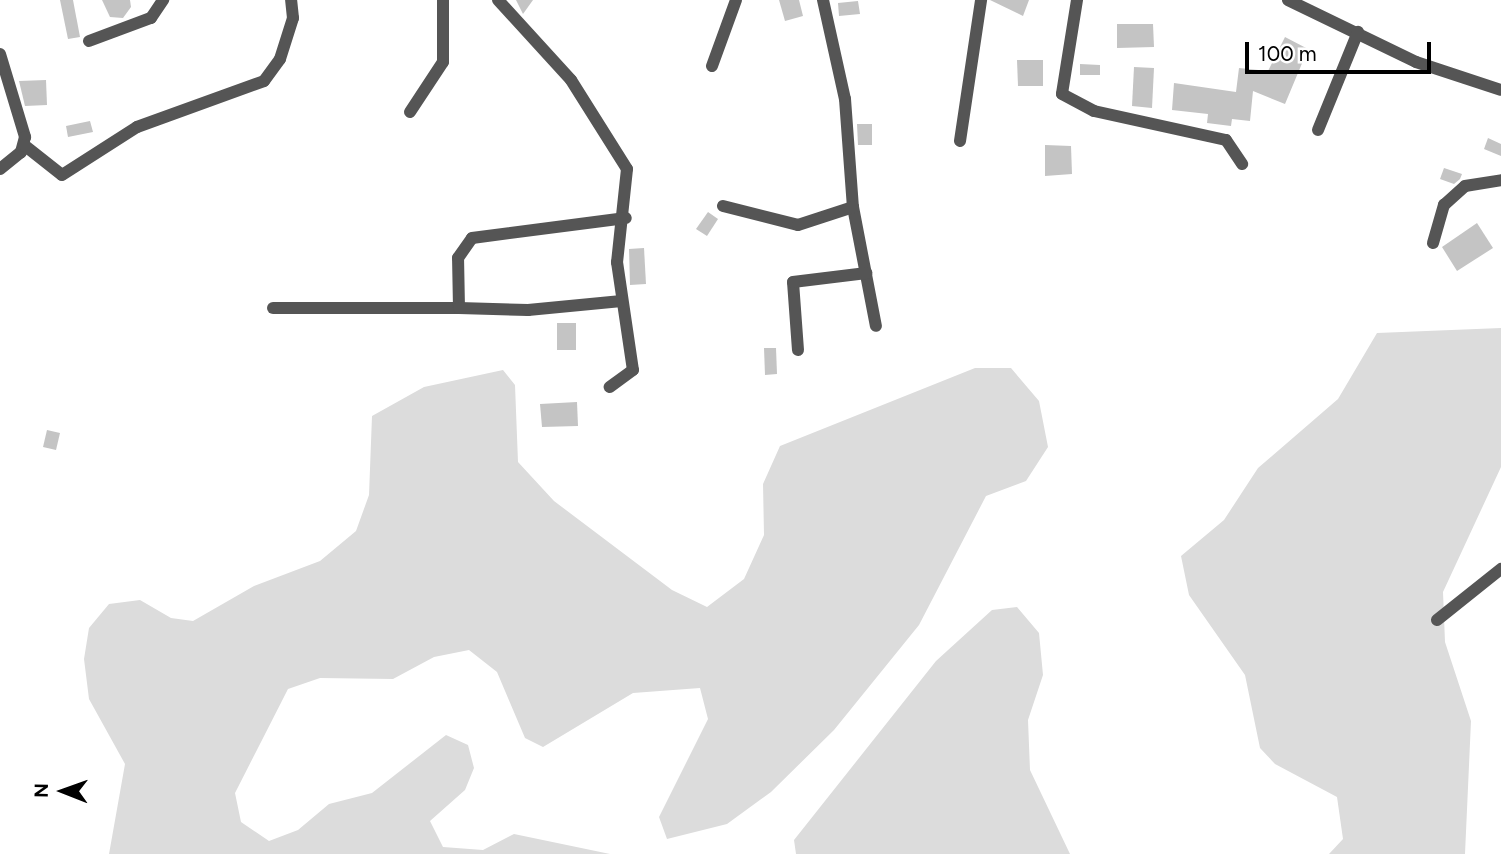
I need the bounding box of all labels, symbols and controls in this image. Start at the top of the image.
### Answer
scale bar [1249,28,1434,72]
text: 100 m [1258,41,1317,66]
north arrow [28,756,98,826]
text: N [30,783,53,798]

